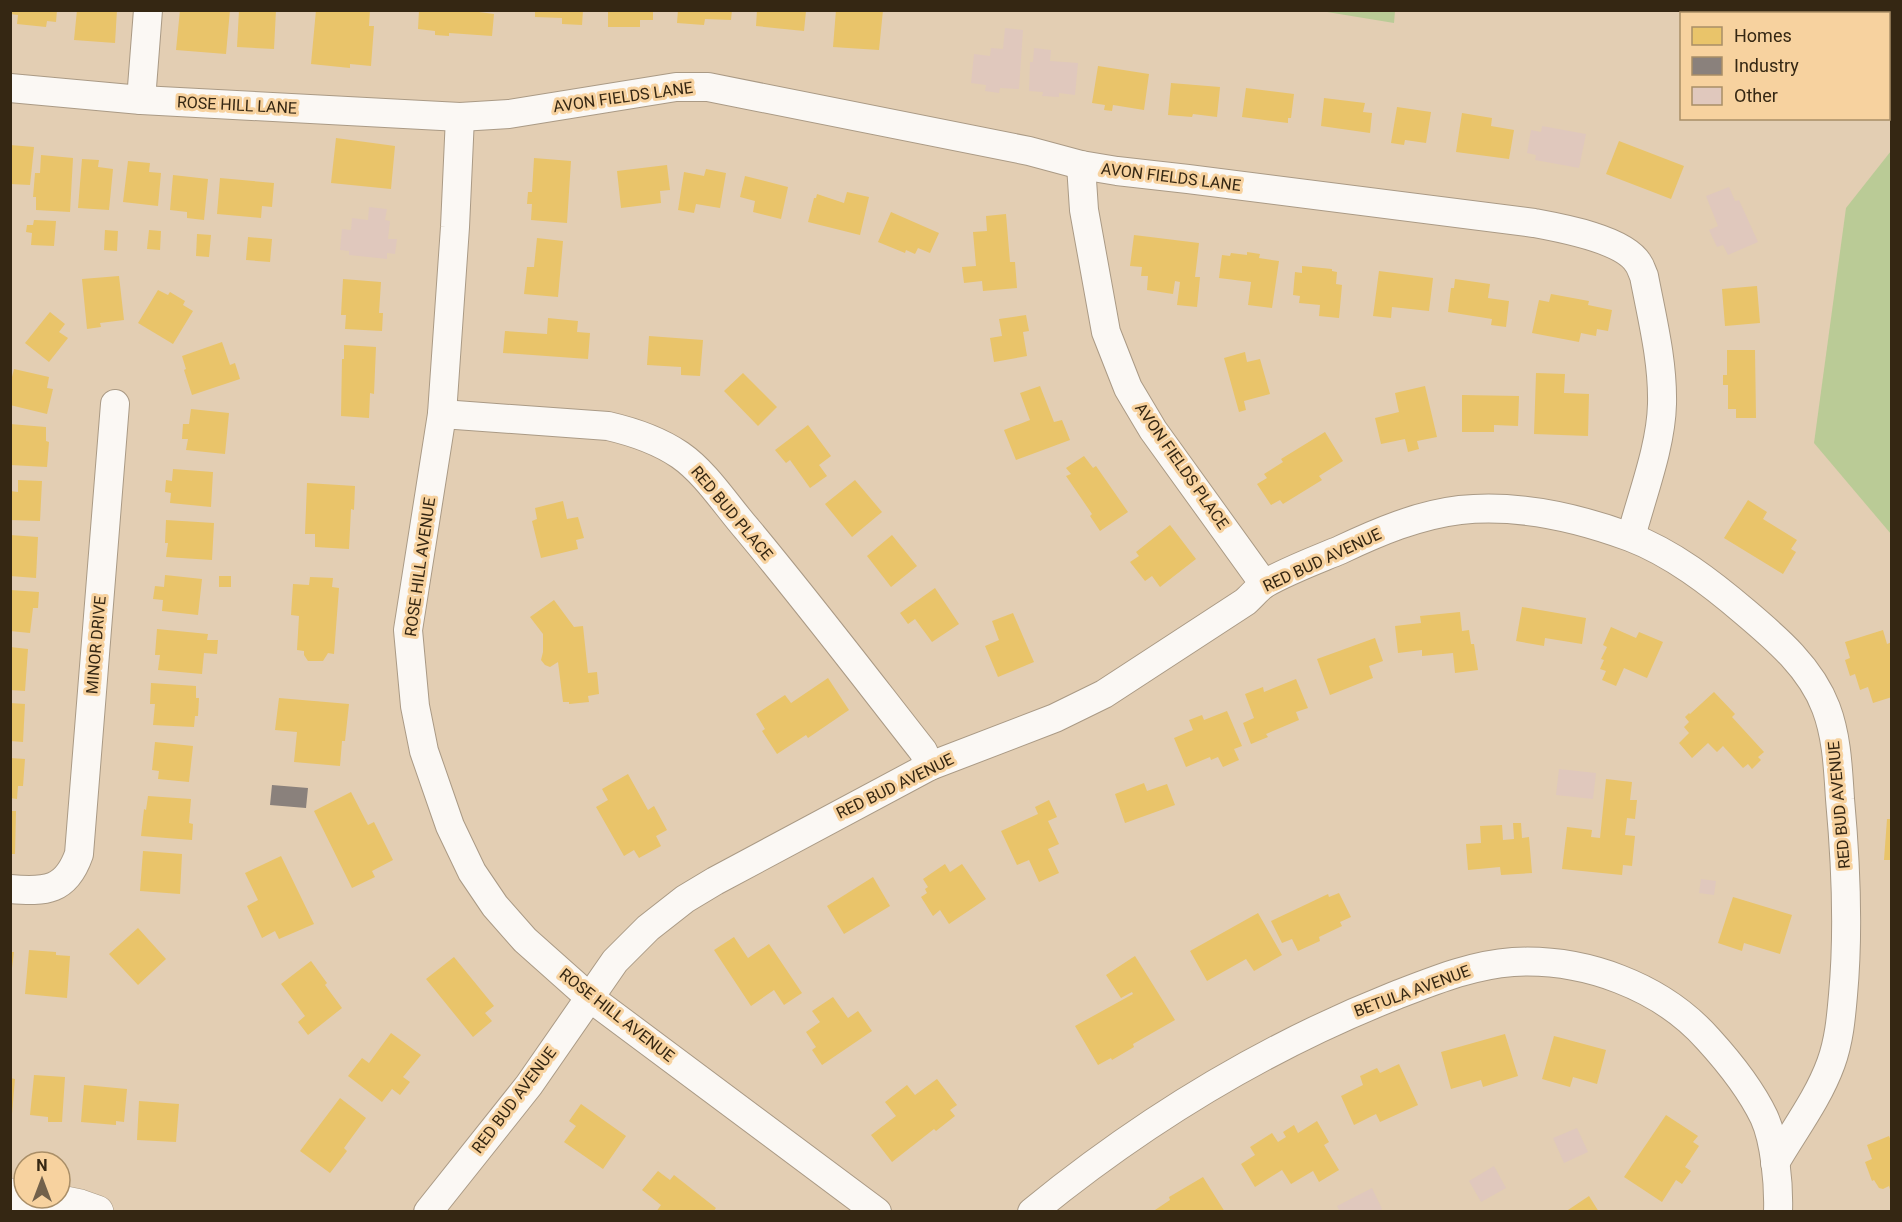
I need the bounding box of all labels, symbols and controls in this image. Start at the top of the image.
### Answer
legend [1680,12,1890,120]
text: Homes [1734,25,1792,46]
text: Industry [1734,55,1799,76]
street label: AVON FIELDS LANE [552,78,694,116]
text: Other [1734,85,1778,106]
street label: ROSE HILL LANE [177,92,297,118]
street label: AVON FIELDS LANE [1100,159,1242,195]
street label: AVON FIELDS PLACE [1131,399,1233,533]
street label: RED BUD PLACE [687,462,777,564]
street label: ROSE HILL AVENUE [401,496,439,638]
street label: RED BUD AVENUE [1260,524,1384,596]
street label: MINOR DRIVE [82,595,110,695]
street label: RED BUD AVENUE [1824,740,1854,870]
street label: RED BUD AVENUE [833,749,957,823]
street label: BETULA AVENUE [1351,961,1473,1021]
street label: ROSE HILL AVENUE [556,964,678,1066]
street label: RED BUD AVENUE [468,1043,560,1157]
north arrow [12,1150,72,1210]
text: N [36,1156,48,1175]

